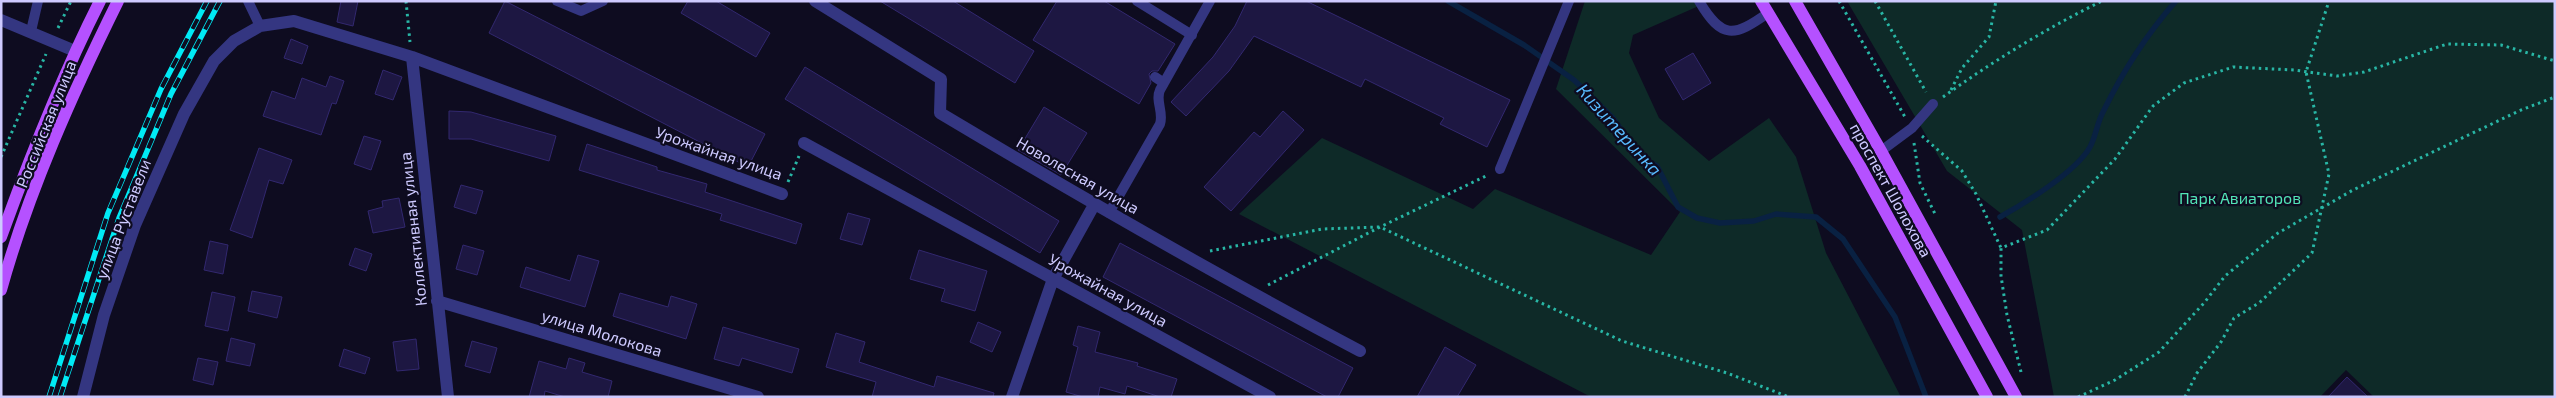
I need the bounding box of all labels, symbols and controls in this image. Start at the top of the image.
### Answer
street label: Российская улица [11,58,81,190]
water label: Кизитеринка [1573,79,1667,180]
street label: проспект Шолохова [1847,119,1936,260]
street label: Урожайная улица [653,122,785,184]
street label: Новолесная улица [1013,132,1143,218]
street label: Коллективная улица [395,151,431,307]
street label: улица Руставели [91,156,155,282]
park label: Парк Авиаторов [2179,188,2301,207]
street label: Урожайная улица [1045,249,1171,331]
street label: улица Молокова [539,305,665,361]

